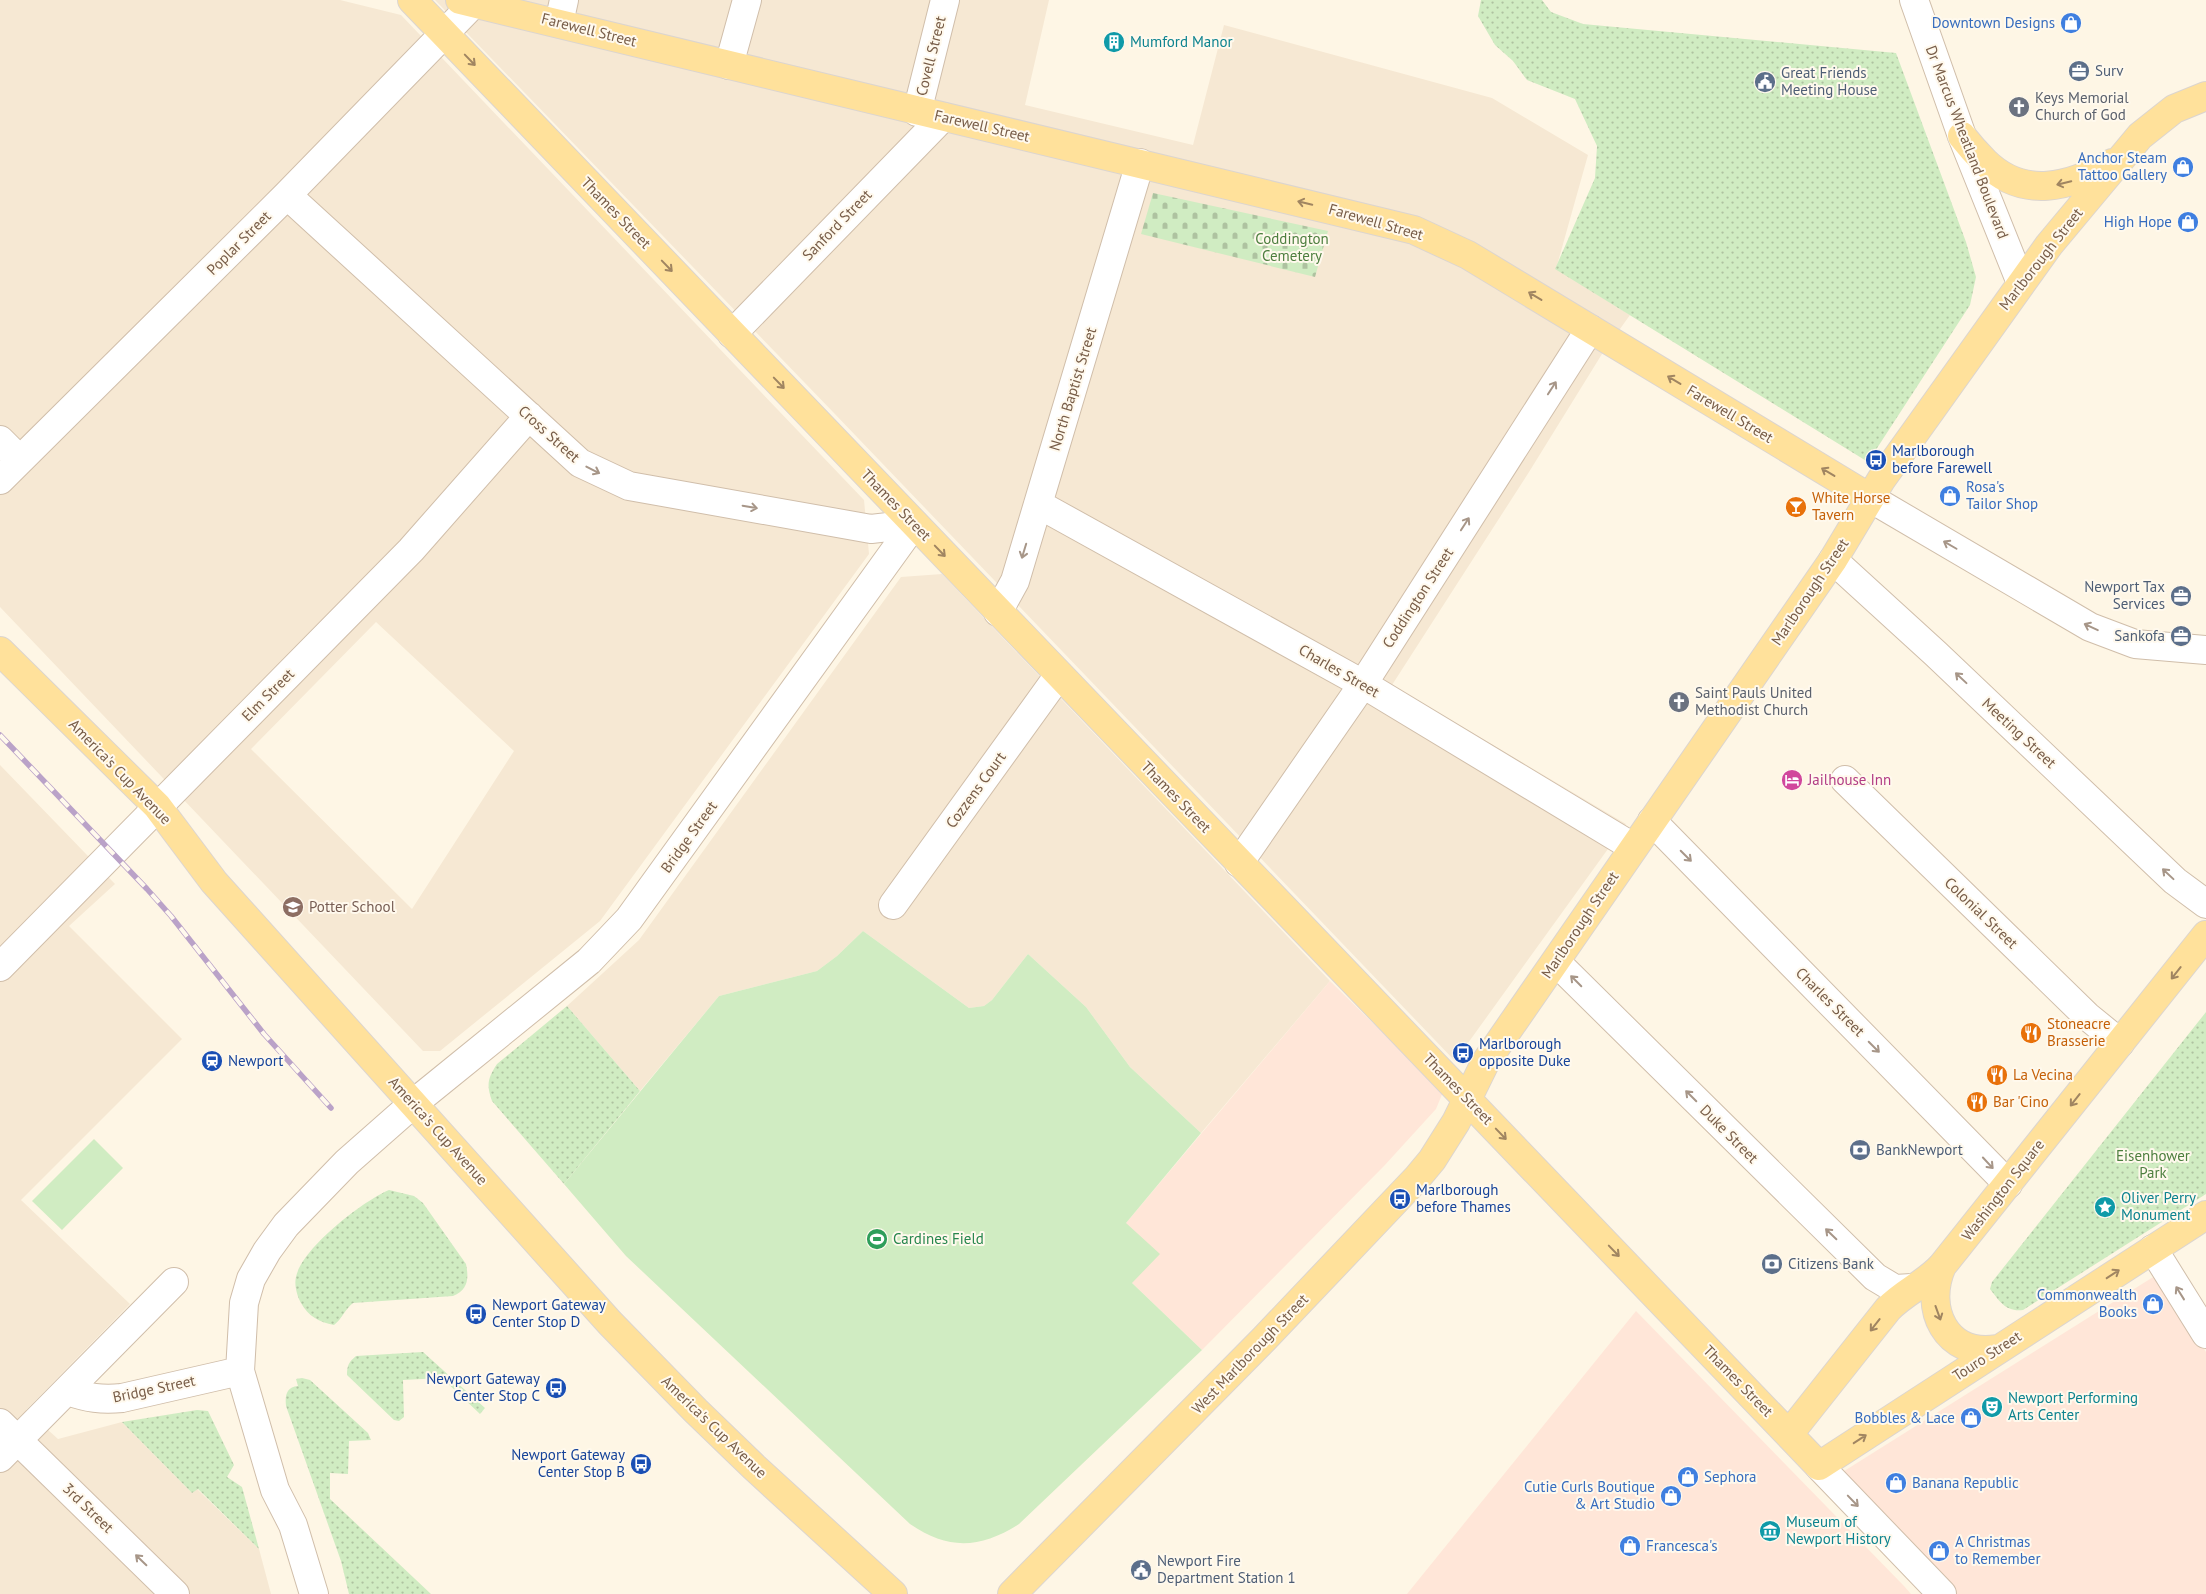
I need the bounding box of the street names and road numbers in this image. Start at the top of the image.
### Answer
street label: Farewell Street [540,9,639,51]
street label: Covell Street [911,14,950,98]
street label: Dr Marcus Wheatland Boulevard [1922,42,2013,241]
street label: Farewell Street [933,105,1032,146]
street label: Thames Street [577,173,655,252]
street label: Sanford Street [798,185,875,264]
street label: Farewell Street [1327,199,1426,244]
street label: Marlborough Street [1995,204,2086,314]
street label: Poplar Street [202,206,275,279]
street label: North Baptist Street [1045,325,1100,453]
street label: Farewell Street [1684,380,1777,447]
street label: Cross Street [515,401,584,466]
street label: Thames Street [857,465,935,544]
street label: Marlborough Street [1767,535,1852,649]
street label: Coddington Street [1378,544,1457,652]
street label: Charles Street [1296,640,1383,701]
street label: Elm Street [237,664,298,725]
street label: Meeting Street [1978,693,2060,772]
street label: America's Cup Avenue [65,715,176,828]
street label: Cozzens Court [941,748,1010,832]
street label: Thames Street [1137,757,1215,836]
street label: Bridge Street [656,797,721,876]
street label: Marlborough Street [1537,868,1622,982]
street label: Colonial Street [1941,873,2022,952]
street label: Charles Street [1792,963,1869,1040]
street label: Thames Street [1419,1049,1497,1128]
street label: America's Cup Avenue [385,1073,492,1189]
street label: Duke Street [1696,1100,1763,1167]
street label: Washington Square [1957,1135,2048,1244]
street label: West Marlborough Street [1187,1290,1312,1418]
street label: Touro Street [1949,1326,2025,1385]
street label: Thames Street [1699,1341,1777,1420]
street label: Bridge Street [111,1370,197,1407]
street label: America's Cup Avenue [658,1371,771,1482]
street label: 3rd Street [59,1479,118,1537]

